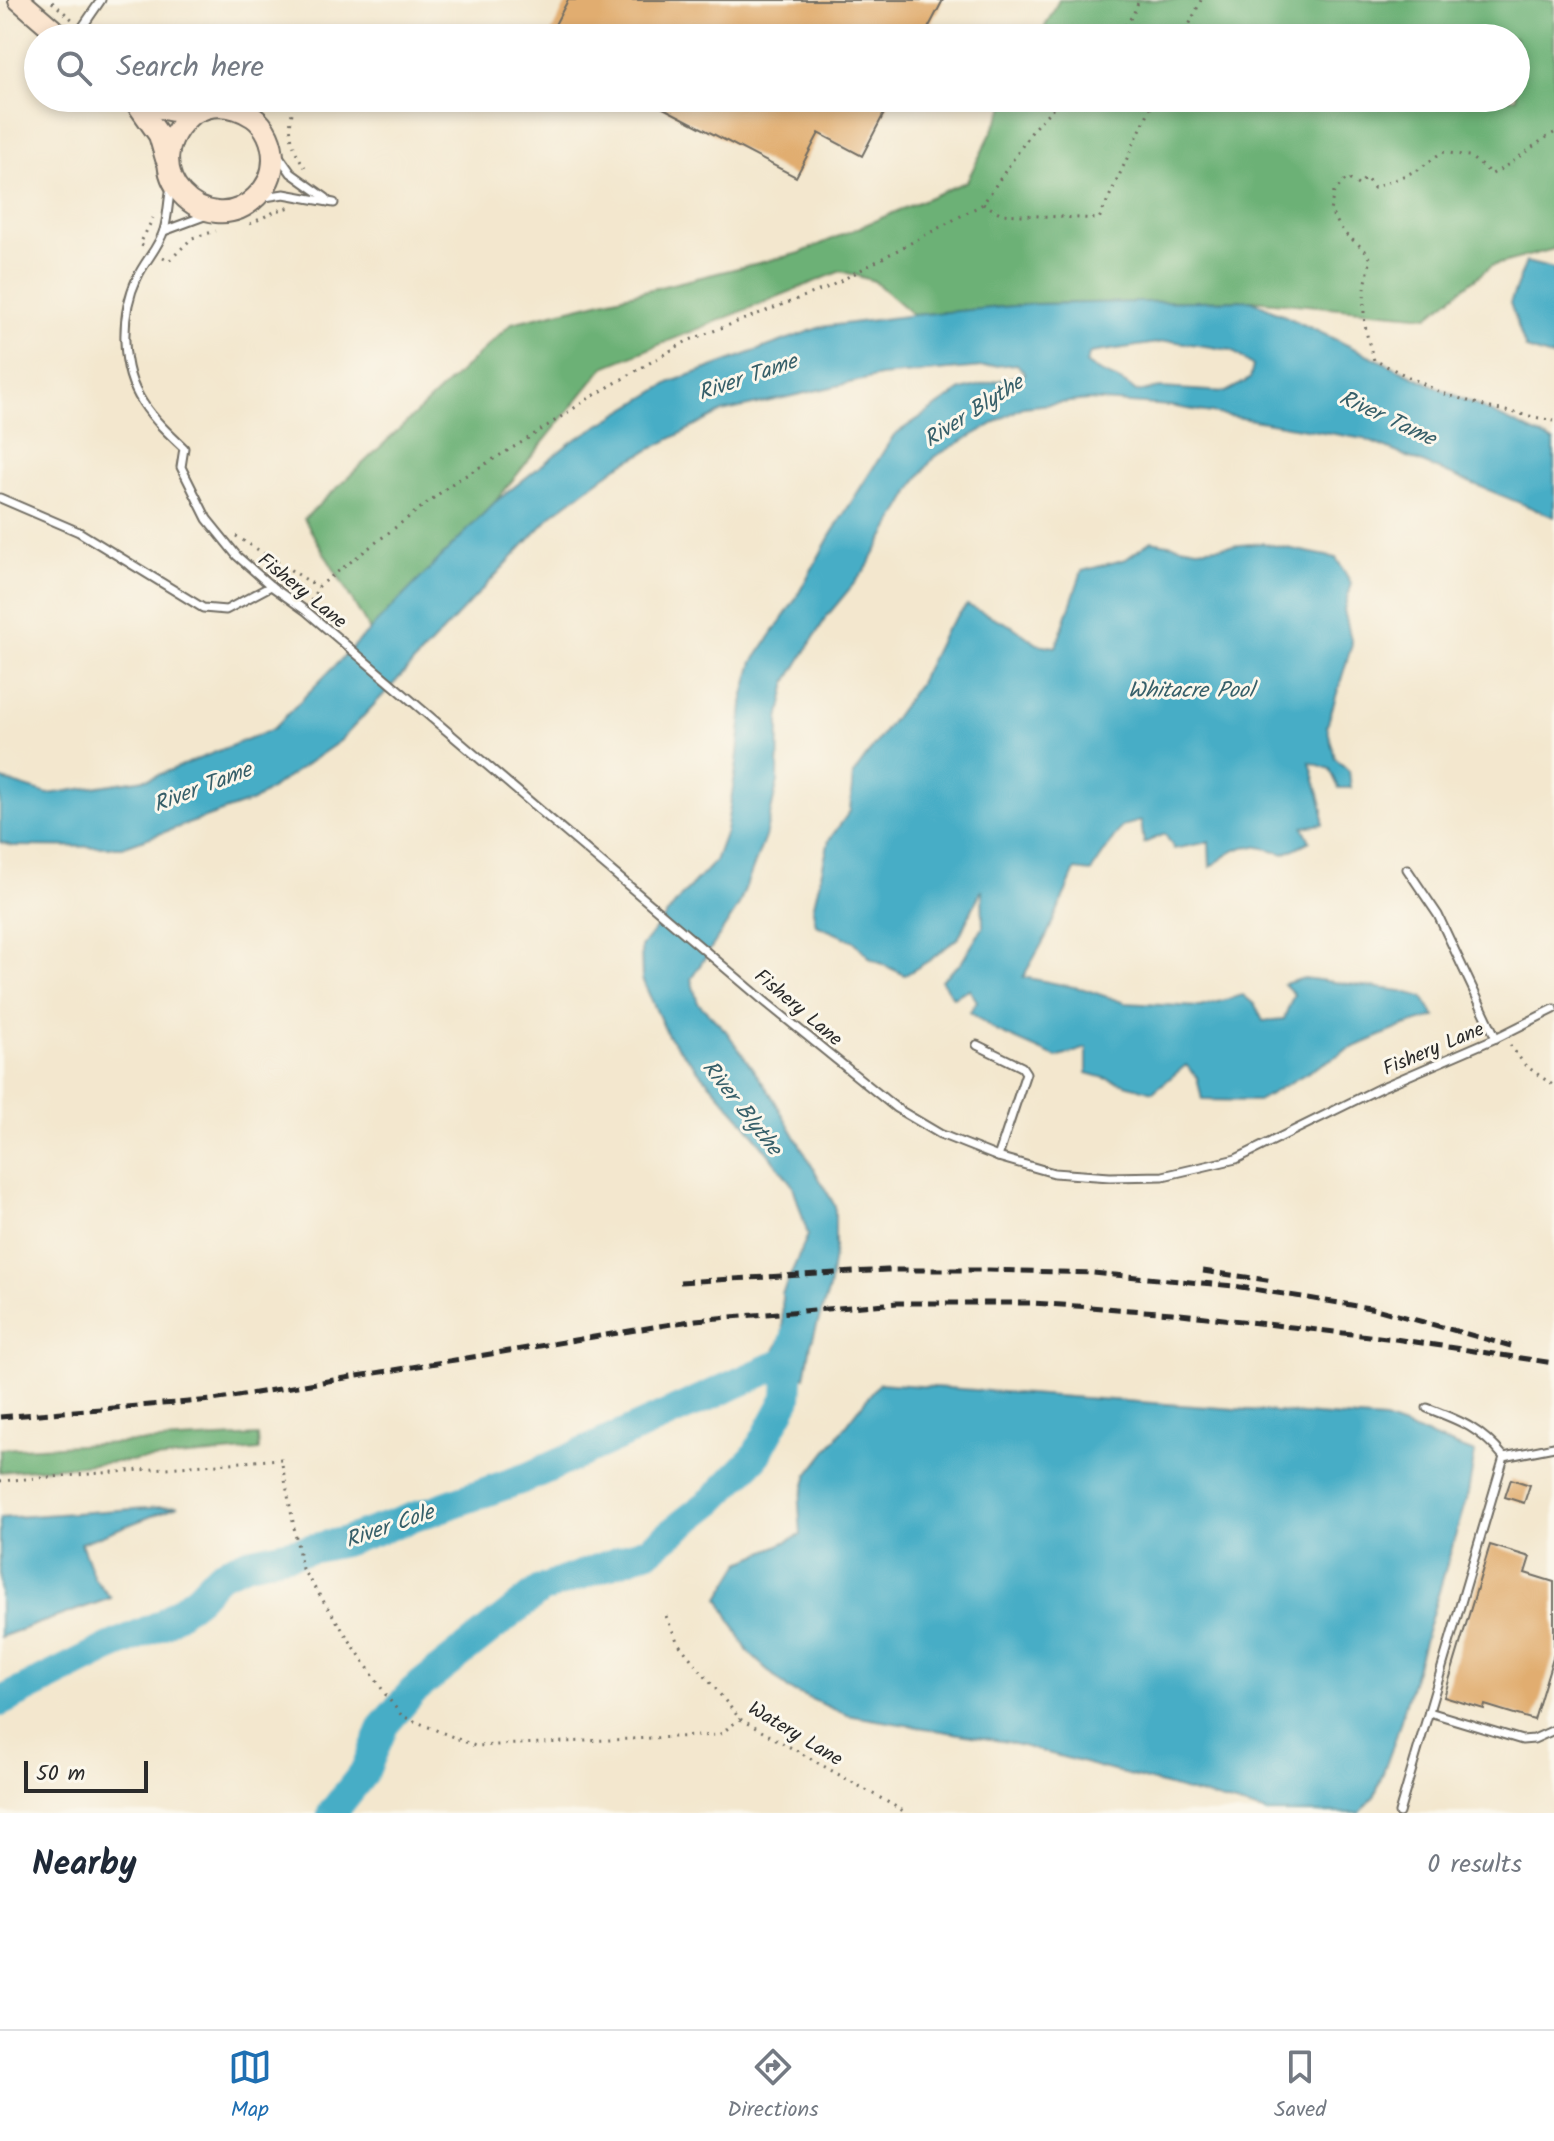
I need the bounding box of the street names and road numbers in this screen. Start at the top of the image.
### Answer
street label: Fishery Lane [250,545,354,638]
street label: Fishery Lane [746,962,849,1055]
street label: Fishery Lane [1378,1014,1489,1086]
street label: Watery Lane [741,1694,849,1776]

